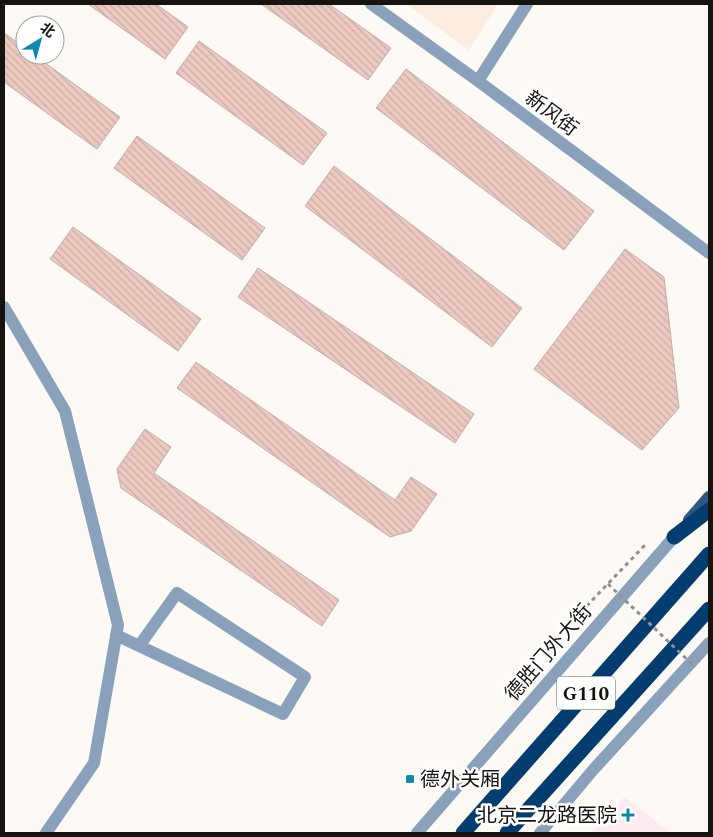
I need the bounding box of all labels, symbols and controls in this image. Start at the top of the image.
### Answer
north arrow [15,15,65,65]
text: 北 [36,17,59,43]
street label: 新风街 [518,84,584,144]
street label: 德胜门外大街 [498,598,599,708]
road number: G110 [557,676,615,710]
place label: 德外关厢 [420,765,500,795]
marker: 德外关厢 [404,773,416,785]
place label: 北京二龙路医院 [477,801,617,831]
marker: 北京二龙路医院 [621,808,635,822]

